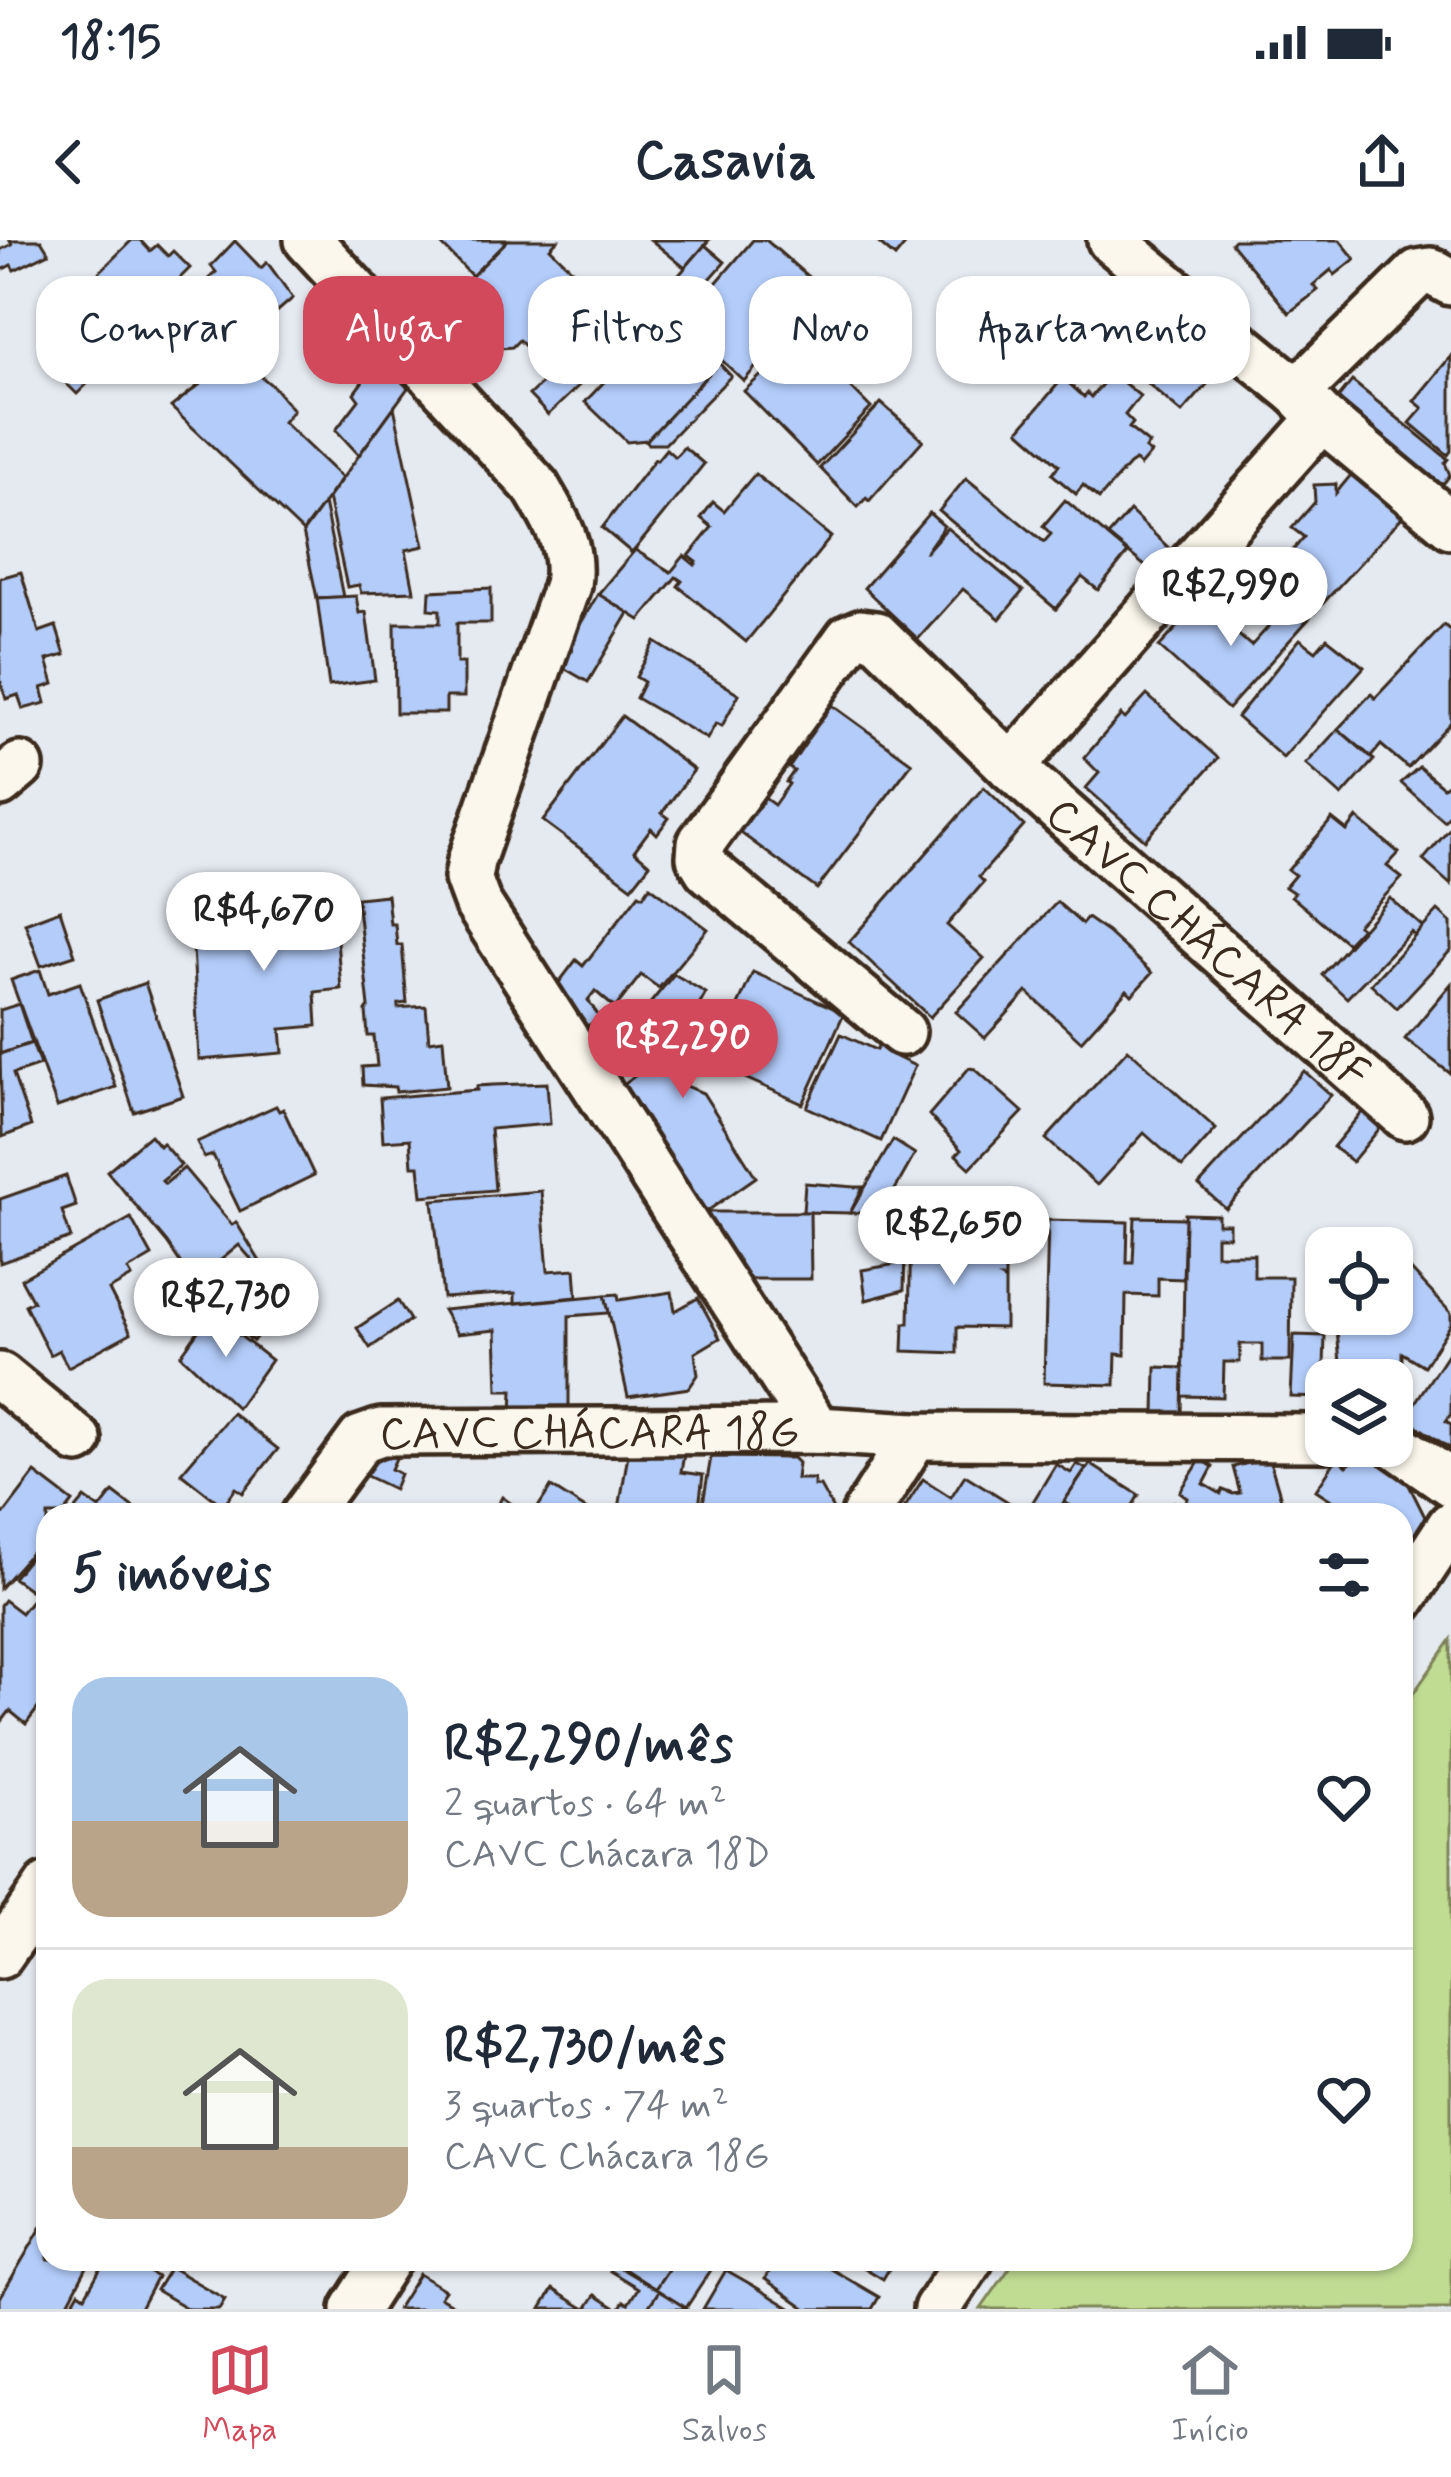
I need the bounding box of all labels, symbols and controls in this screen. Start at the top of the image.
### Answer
text: 18:15 [60,13,161,72]
text: Casavia [635,127,816,198]
icon: back [36,129,102,195]
icon: share [1349,129,1415,195]
chip: Comprar [36,276,279,384]
chip: Alugar [303,276,504,384]
chip: Filtros [528,276,725,384]
chip: Novo [749,276,912,384]
chip: Apartamento [936,276,1250,384]
pin: R$2,990 [1120,547,1342,649]
text: R$2,990 [1162,560,1300,611]
street label: CAVC CHÁCARA 18F [1032,786,1381,1104]
pin: R$4,670 [153,872,375,974]
text: R$4,670 [193,885,335,936]
pin: R$2,290 [572,999,794,1101]
text: R$2,290 [615,1012,751,1063]
pin: R$2,650 [843,1186,1065,1288]
text: R$2,650 [885,1199,1023,1250]
map controls [1305,1227,1413,1467]
button: locate [1305,1227,1413,1335]
pin: R$2,730 [115,1258,337,1360]
text: R$2,730 [161,1271,291,1322]
button: layers [1305,1359,1413,1467]
street label: CAVC CHÁCARA 18G [380,1404,799,1465]
text: 5 imóveis [72,1542,272,1608]
icon: filters [1311,1542,1377,1608]
text: R$2,290/mês [444,1713,733,1779]
icon: home [168,1725,312,1869]
icon: heart [1311,1764,1377,1830]
text: 2 quartos · 64 m² [444,1779,727,1830]
text: CAVC Chácara 18D [444,1830,770,1881]
text: R$2,730/mês [444,2015,726,2081]
icon: home [168,2027,312,2171]
icon: heart [1311,2066,1377,2132]
text: 3 quartos · 74 m² [444,2081,729,2132]
text: CAVC Chácara 18G [444,2132,769,2183]
tab: Mapa [202,2337,277,2453]
tab: Salvos [682,2337,767,2453]
tab: Início [1171,2337,1249,2453]

